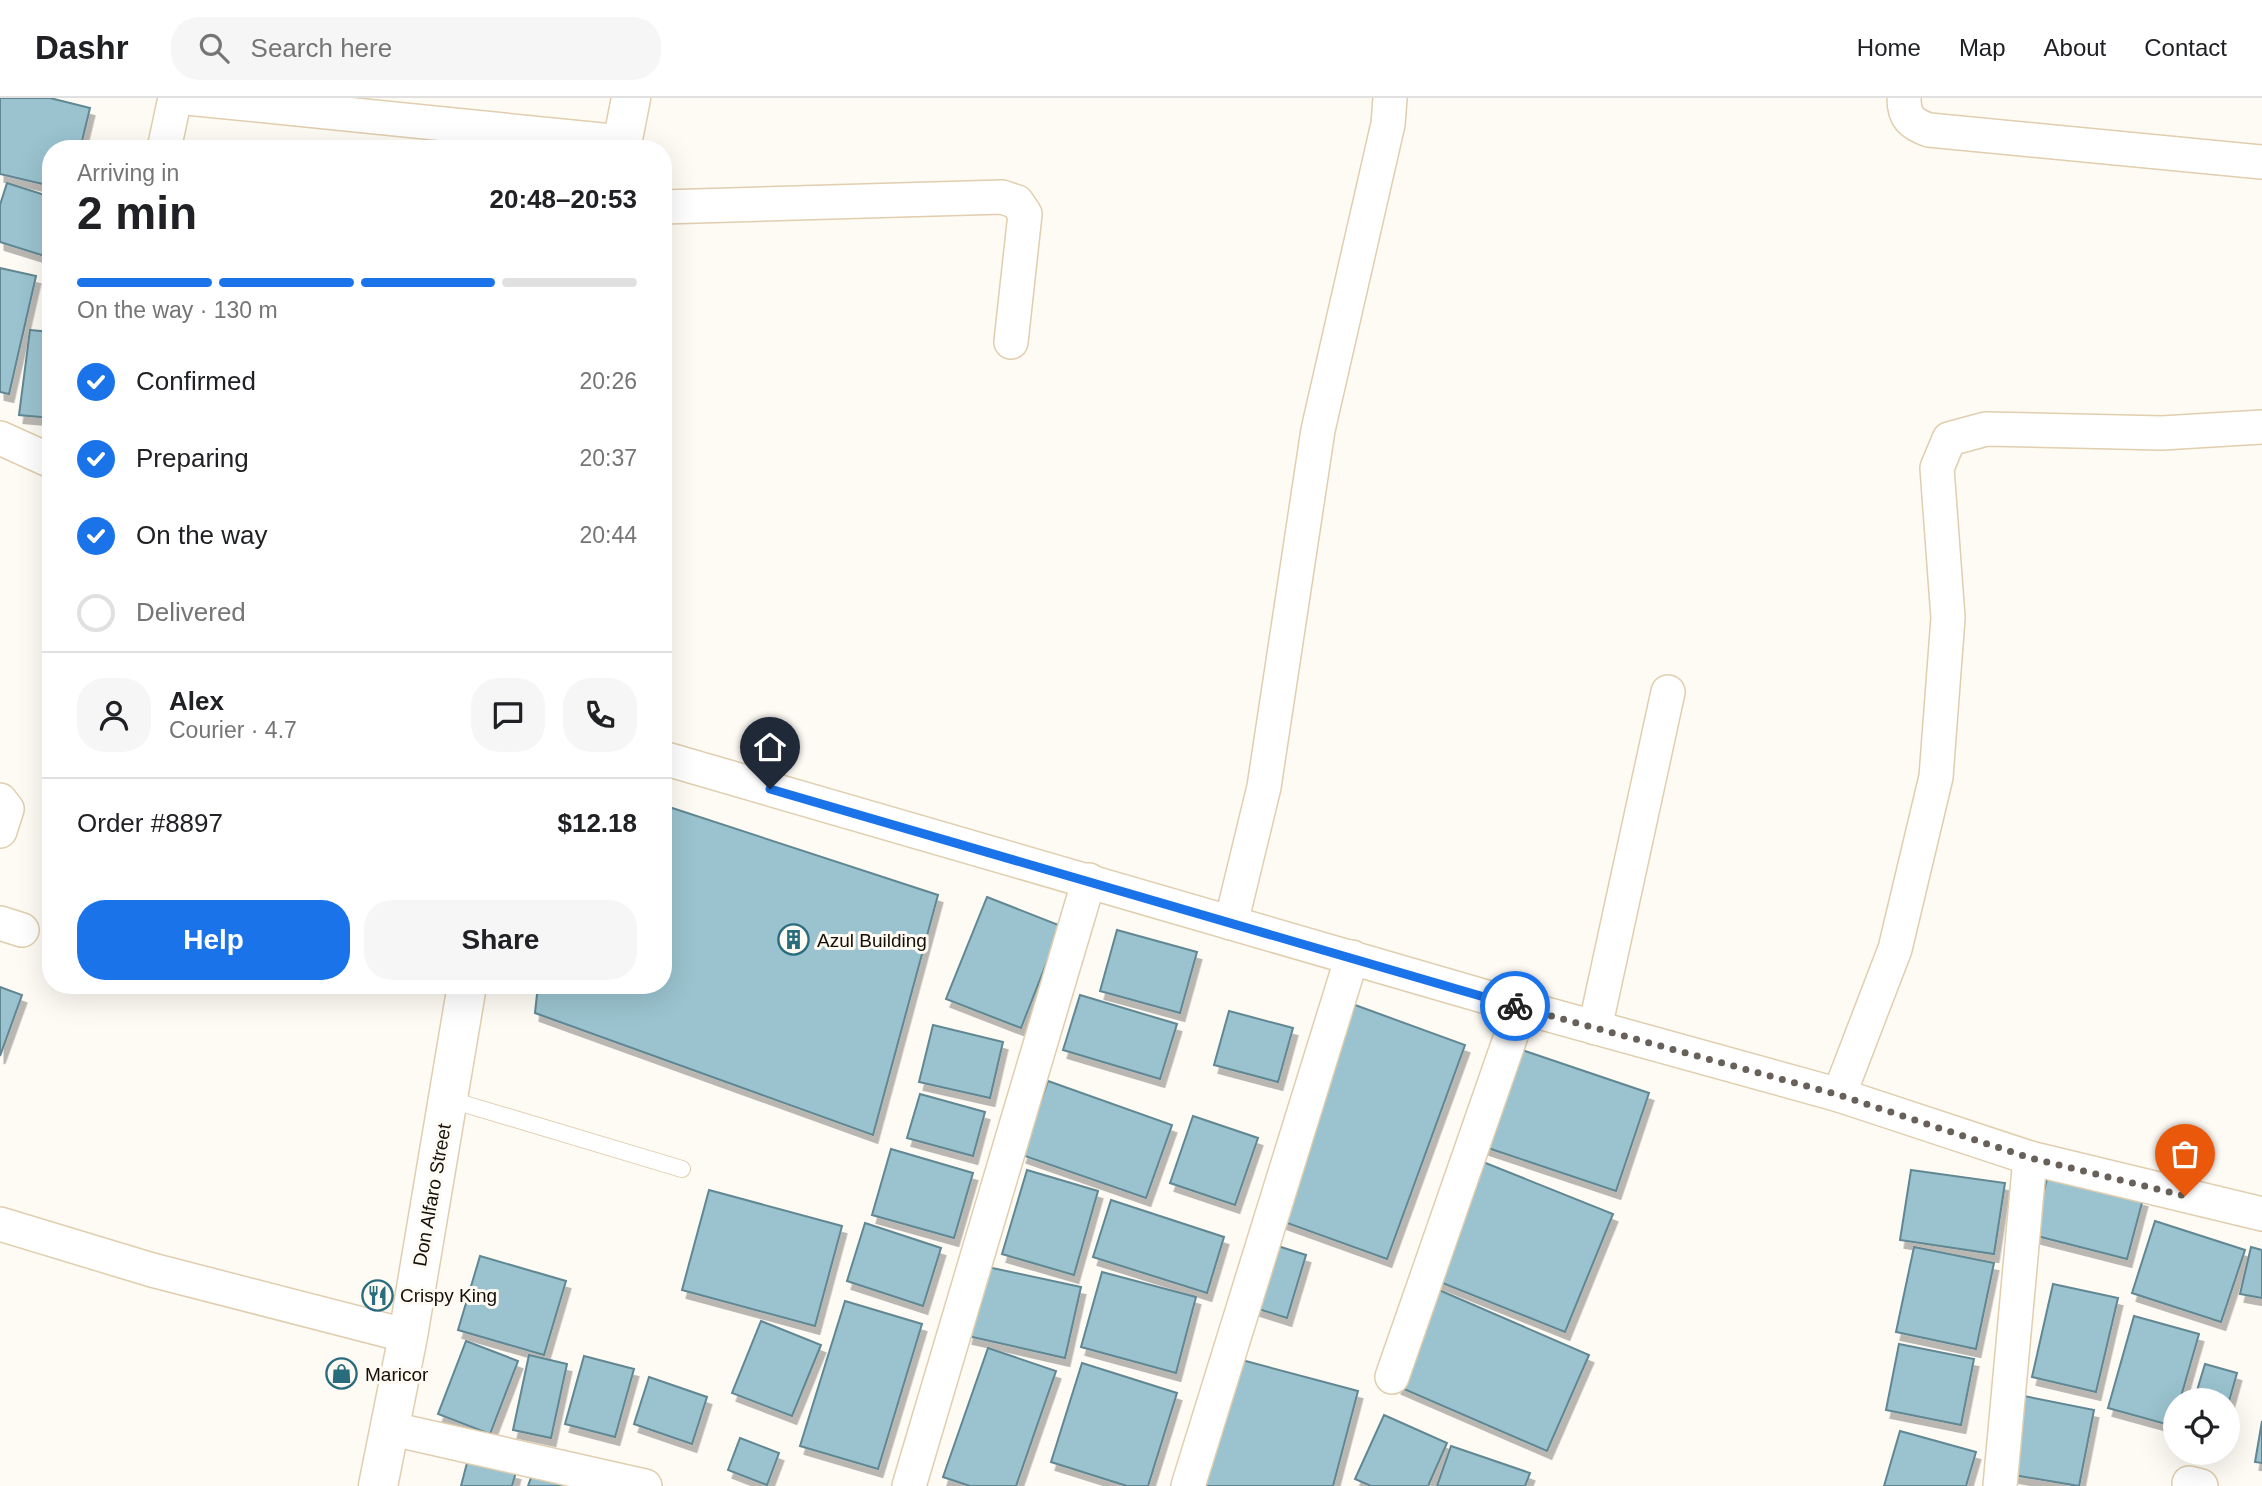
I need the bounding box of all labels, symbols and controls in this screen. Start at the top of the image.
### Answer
search box [171,17,661,80]
text: Dashr [35,29,129,66]
icon: search [195,29,233,67]
text: Search here [251,33,392,63]
text: Home [1857,34,1921,61]
text: Map [1959,34,2006,61]
text: About [2044,34,2106,61]
text: Contact [2144,34,2227,61]
text: Arriving in [77,160,179,186]
text: 20:48–20:53 [490,184,637,214]
text: 2 min [77,187,197,239]
text: On the way · 130 m [77,297,278,323]
icon: check [77,363,115,401]
text: Confirmed [136,366,256,396]
text: 20:26 [579,368,637,394]
icon: check [77,440,115,478]
text: Preparing [136,443,249,473]
text: 20:37 [579,445,637,471]
icon: check [77,517,115,555]
text: On the way [136,520,268,550]
text: 20:44 [579,522,637,548]
text: Delivered [136,597,246,627]
button: person [77,678,151,752]
button: chat [471,678,545,752]
button: phone [563,678,637,752]
text: Alex [169,686,224,716]
text: Courier · 4.7 [169,717,297,743]
pin [740,717,800,789]
icon: home [751,728,789,766]
text: Order #8897 [77,808,223,838]
text: $12.18 [557,808,637,838]
button: Help [77,900,350,980]
button: Share [364,900,637,980]
building icon: Azul Building [777,923,811,957]
place label: Azul Building [817,930,927,951]
courier [1480,971,1550,1041]
icon: bike [1496,987,1534,1025]
street label: Don Alfaro Street [409,1121,455,1268]
pin [2155,1124,2215,1196]
icon: bag [2166,1135,2204,1173]
restaurant icon: Crispy King [360,1278,394,1312]
place label: Crispy King [400,1285,497,1306]
shop icon: Maricor [325,1357,359,1391]
place label: Maricor [365,1364,429,1385]
map controls [2163,1388,2240,1465]
button: locate [2163,1388,2240,1465]

